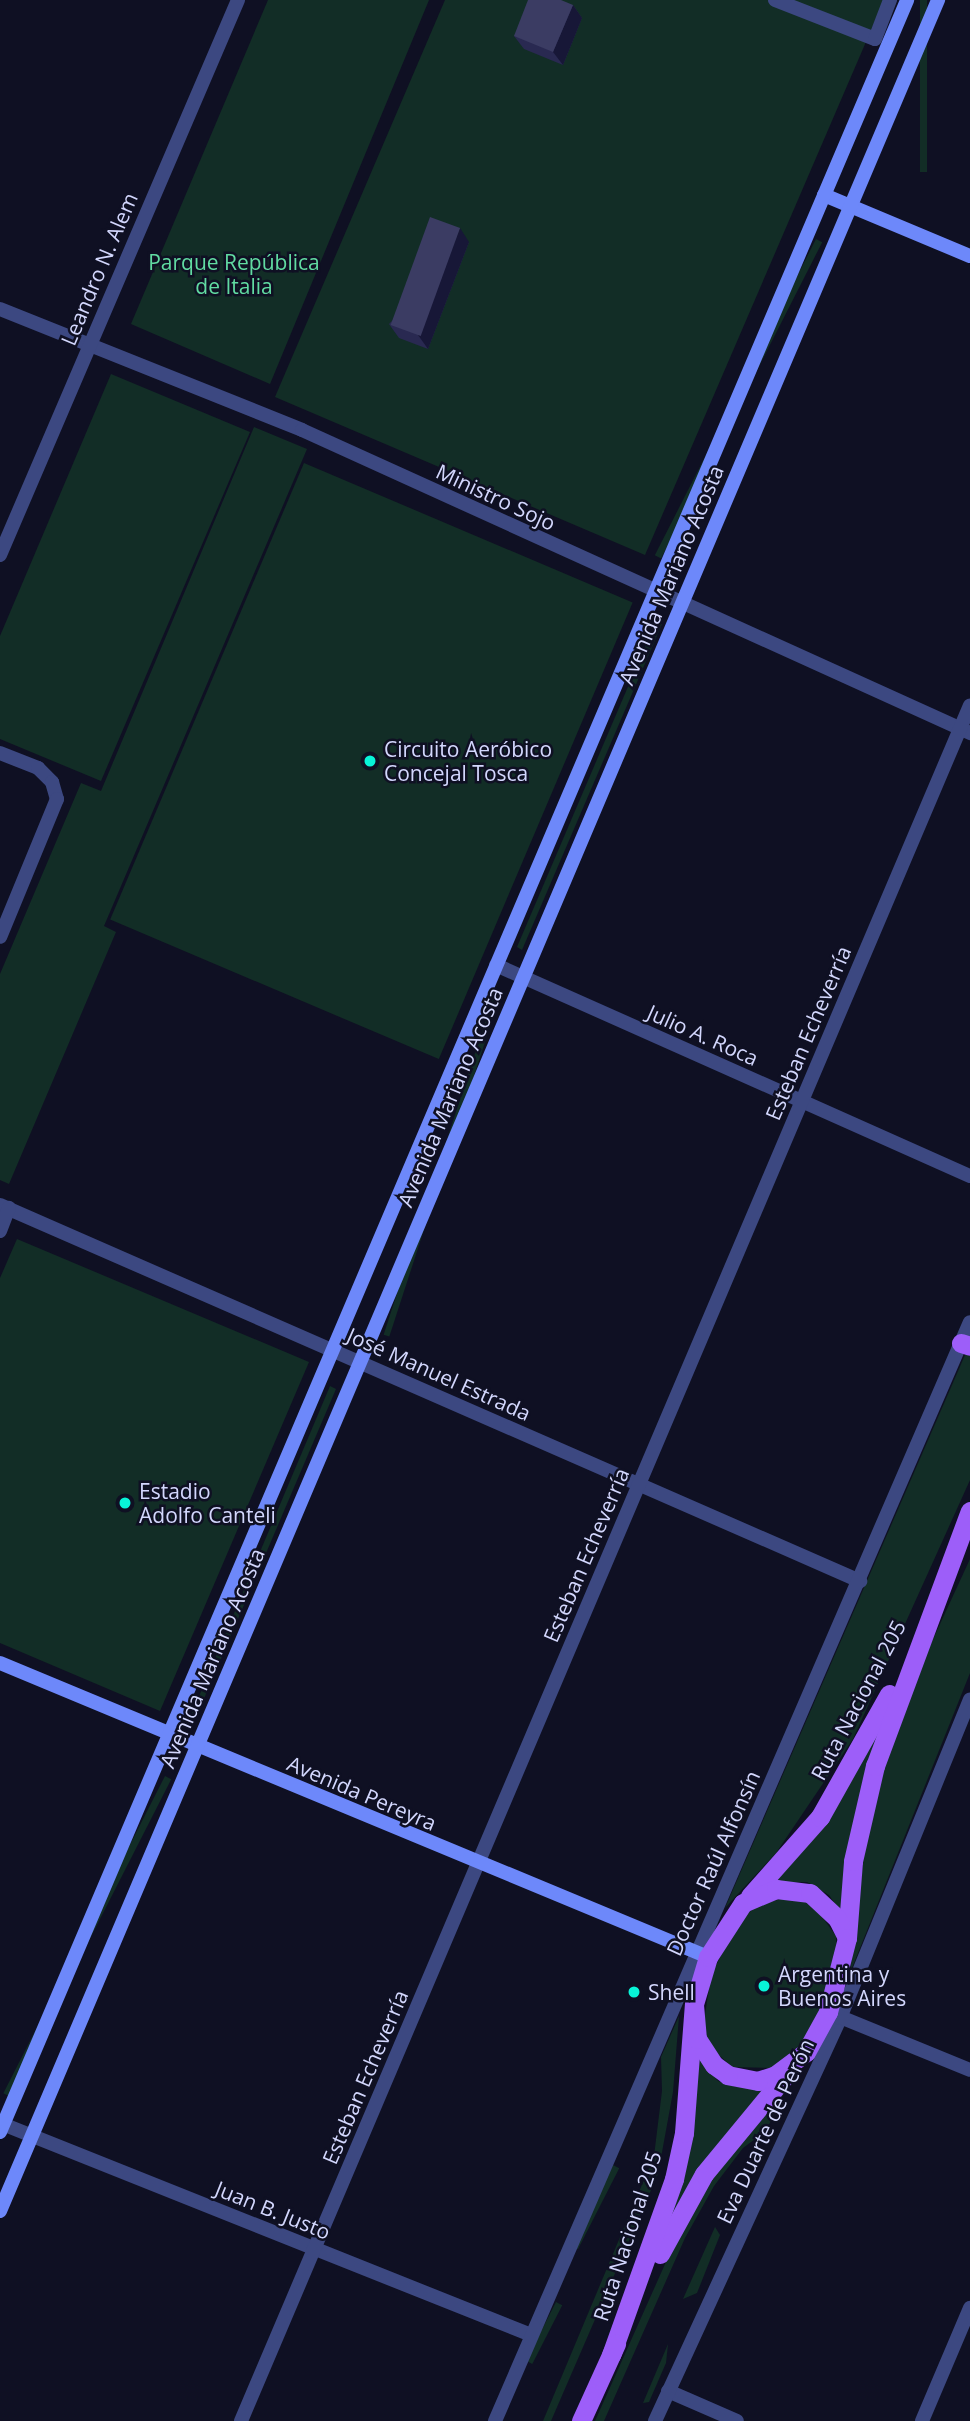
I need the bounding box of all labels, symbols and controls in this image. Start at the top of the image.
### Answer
street label: Leandro N. Alem [55,189,143,349]
park label: Parque República de Italia [148,249,320,299]
street label: Ministro Sojo [432,458,560,536]
street label: Avenida Mariano Acosta [613,461,729,689]
place label: Circuito Aeróbico Concejal Tosca [384,736,552,786]
marker: Circuito Aeróbico Concejal Tosca [362,753,378,769]
street label: Esteban Echeverría [760,942,856,1124]
street label: Avenida Mariano Acosta [392,983,508,1211]
street label: Julio A. Roca [644,999,762,1071]
street label: José Manuel Estrada [343,1322,535,1426]
street label: Esteban Echeverría [538,1464,634,1646]
place label: Estadio Adolfo Canteli [139,1478,276,1528]
marker: Estadio Adolfo Canteli [117,1495,133,1511]
street label: Avenida Mariano Acosta [154,1544,270,1772]
street label: Ruta Nacional 205 [805,1616,911,1784]
street label: Avenida Pereyra [284,1750,440,1836]
street label: Doctor Raúl Alfonsín [661,1767,765,1959]
place label: Argentina y Buenos Aires [778,1961,906,2011]
marker: Argentina y Buenos Aires [756,1978,772,1994]
place label: Shell [648,1979,695,2005]
marker: Shell [626,1984,642,2000]
street label: Esteban Echeverría [317,1986,413,2168]
street label: Eva Duarte de Perón [711,2035,819,2227]
street label: Ruta Nacional 205 [588,2148,666,2324]
street label: Juan B. Justo [212,2176,334,2244]

